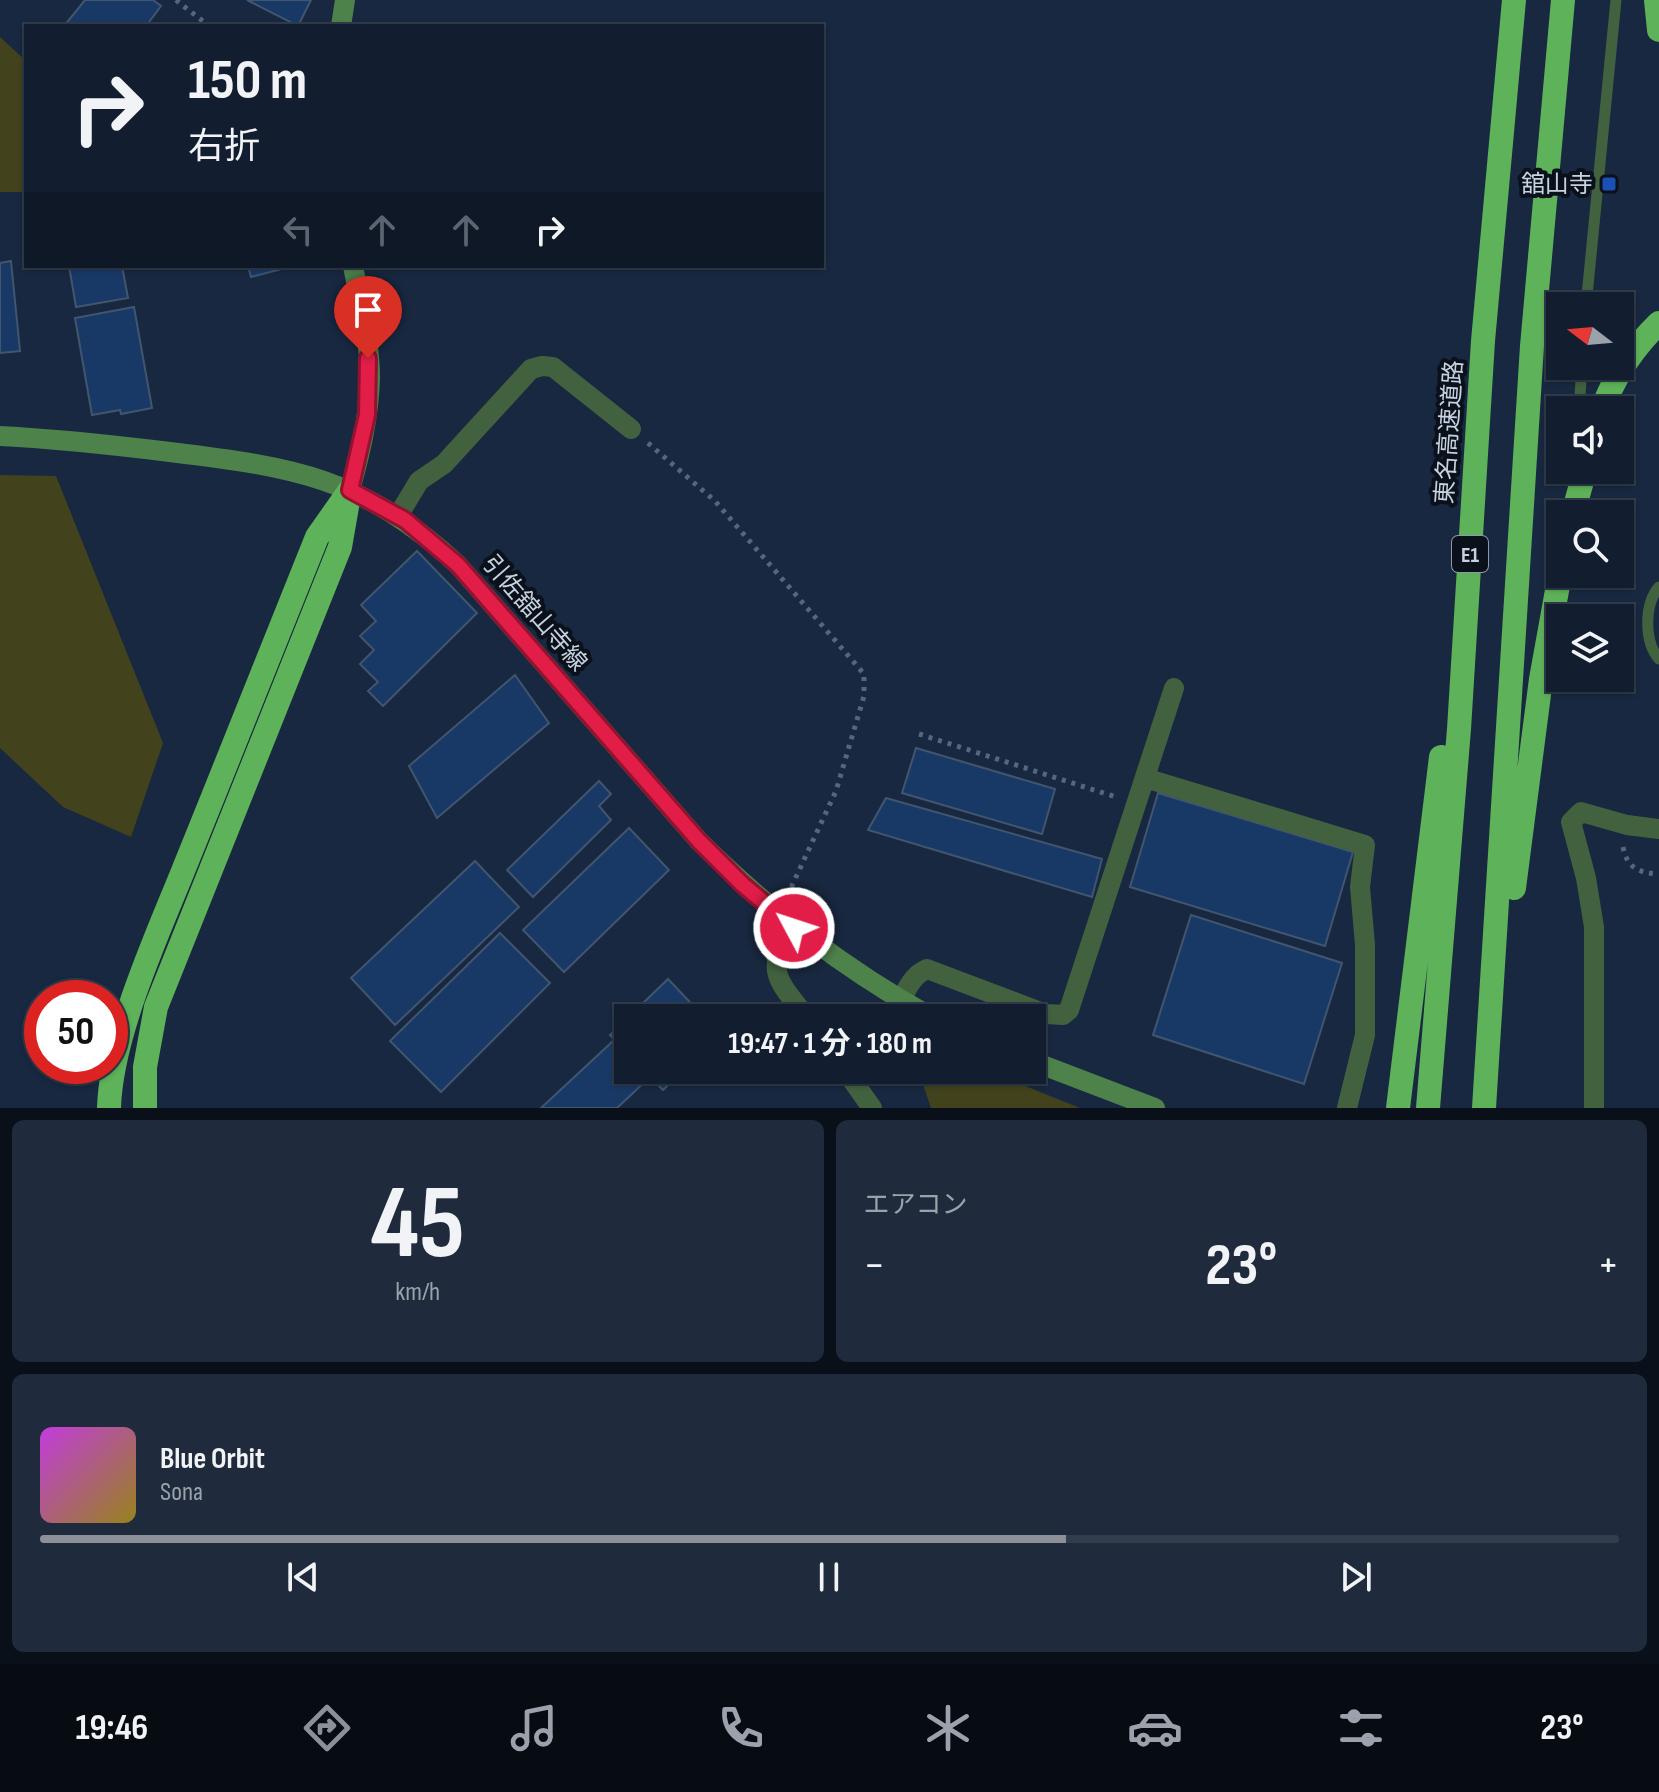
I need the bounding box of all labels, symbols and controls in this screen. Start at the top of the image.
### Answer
text: 150 m [188,48,307,115]
icon: right [56,56,160,160]
text: 右折 [188,126,260,169]
place label: 舘山寺 [1521,170,1593,199]
marker: 舘山寺 [1600,175,1618,193]
icon: left [276,208,320,252]
icon: ahead [360,208,404,252]
icon: ahead [444,208,488,252]
icon: right [528,208,572,252]
pin [334,276,402,358]
icon: arrive [346,288,390,332]
north arrow [1546,292,1634,380]
map controls [1546,292,1634,692]
street label: 東名高速道路 [1430,359,1469,505]
button: sound [1546,396,1634,484]
button: search [1546,500,1634,588]
road number: E1 [1452,536,1488,572]
street label: 引佐舘山寺線 [476,549,593,677]
button: layers [1546,604,1634,692]
position arrow [752,886,836,970]
speed limit sign: 50 [24,980,128,1084]
text: 19:47 · 1 分 · 180 m [728,1026,932,1062]
text: 45 [371,1162,465,1287]
text: エアコン [864,1190,968,1221]
text: 23° [1205,1230,1277,1302]
text: − [864,1239,885,1292]
text: + [1597,1239,1619,1292]
text: km/h [395,1277,440,1308]
text: Blue Orbit [160,1441,265,1477]
text: Sona [160,1477,203,1508]
icon: previous [281,1555,325,1599]
icon: pause [807,1555,851,1599]
icon: next [1334,1555,1378,1599]
icon: directions [299,1700,355,1756]
icon: music [506,1700,562,1756]
icon: phone [713,1700,769,1756]
icon: climate [920,1700,976,1756]
icon: car [1127,1700,1183,1756]
icon: filters [1333,1700,1389,1756]
text: 19:46 [75,1707,148,1750]
text: 23° [1540,1707,1584,1750]

